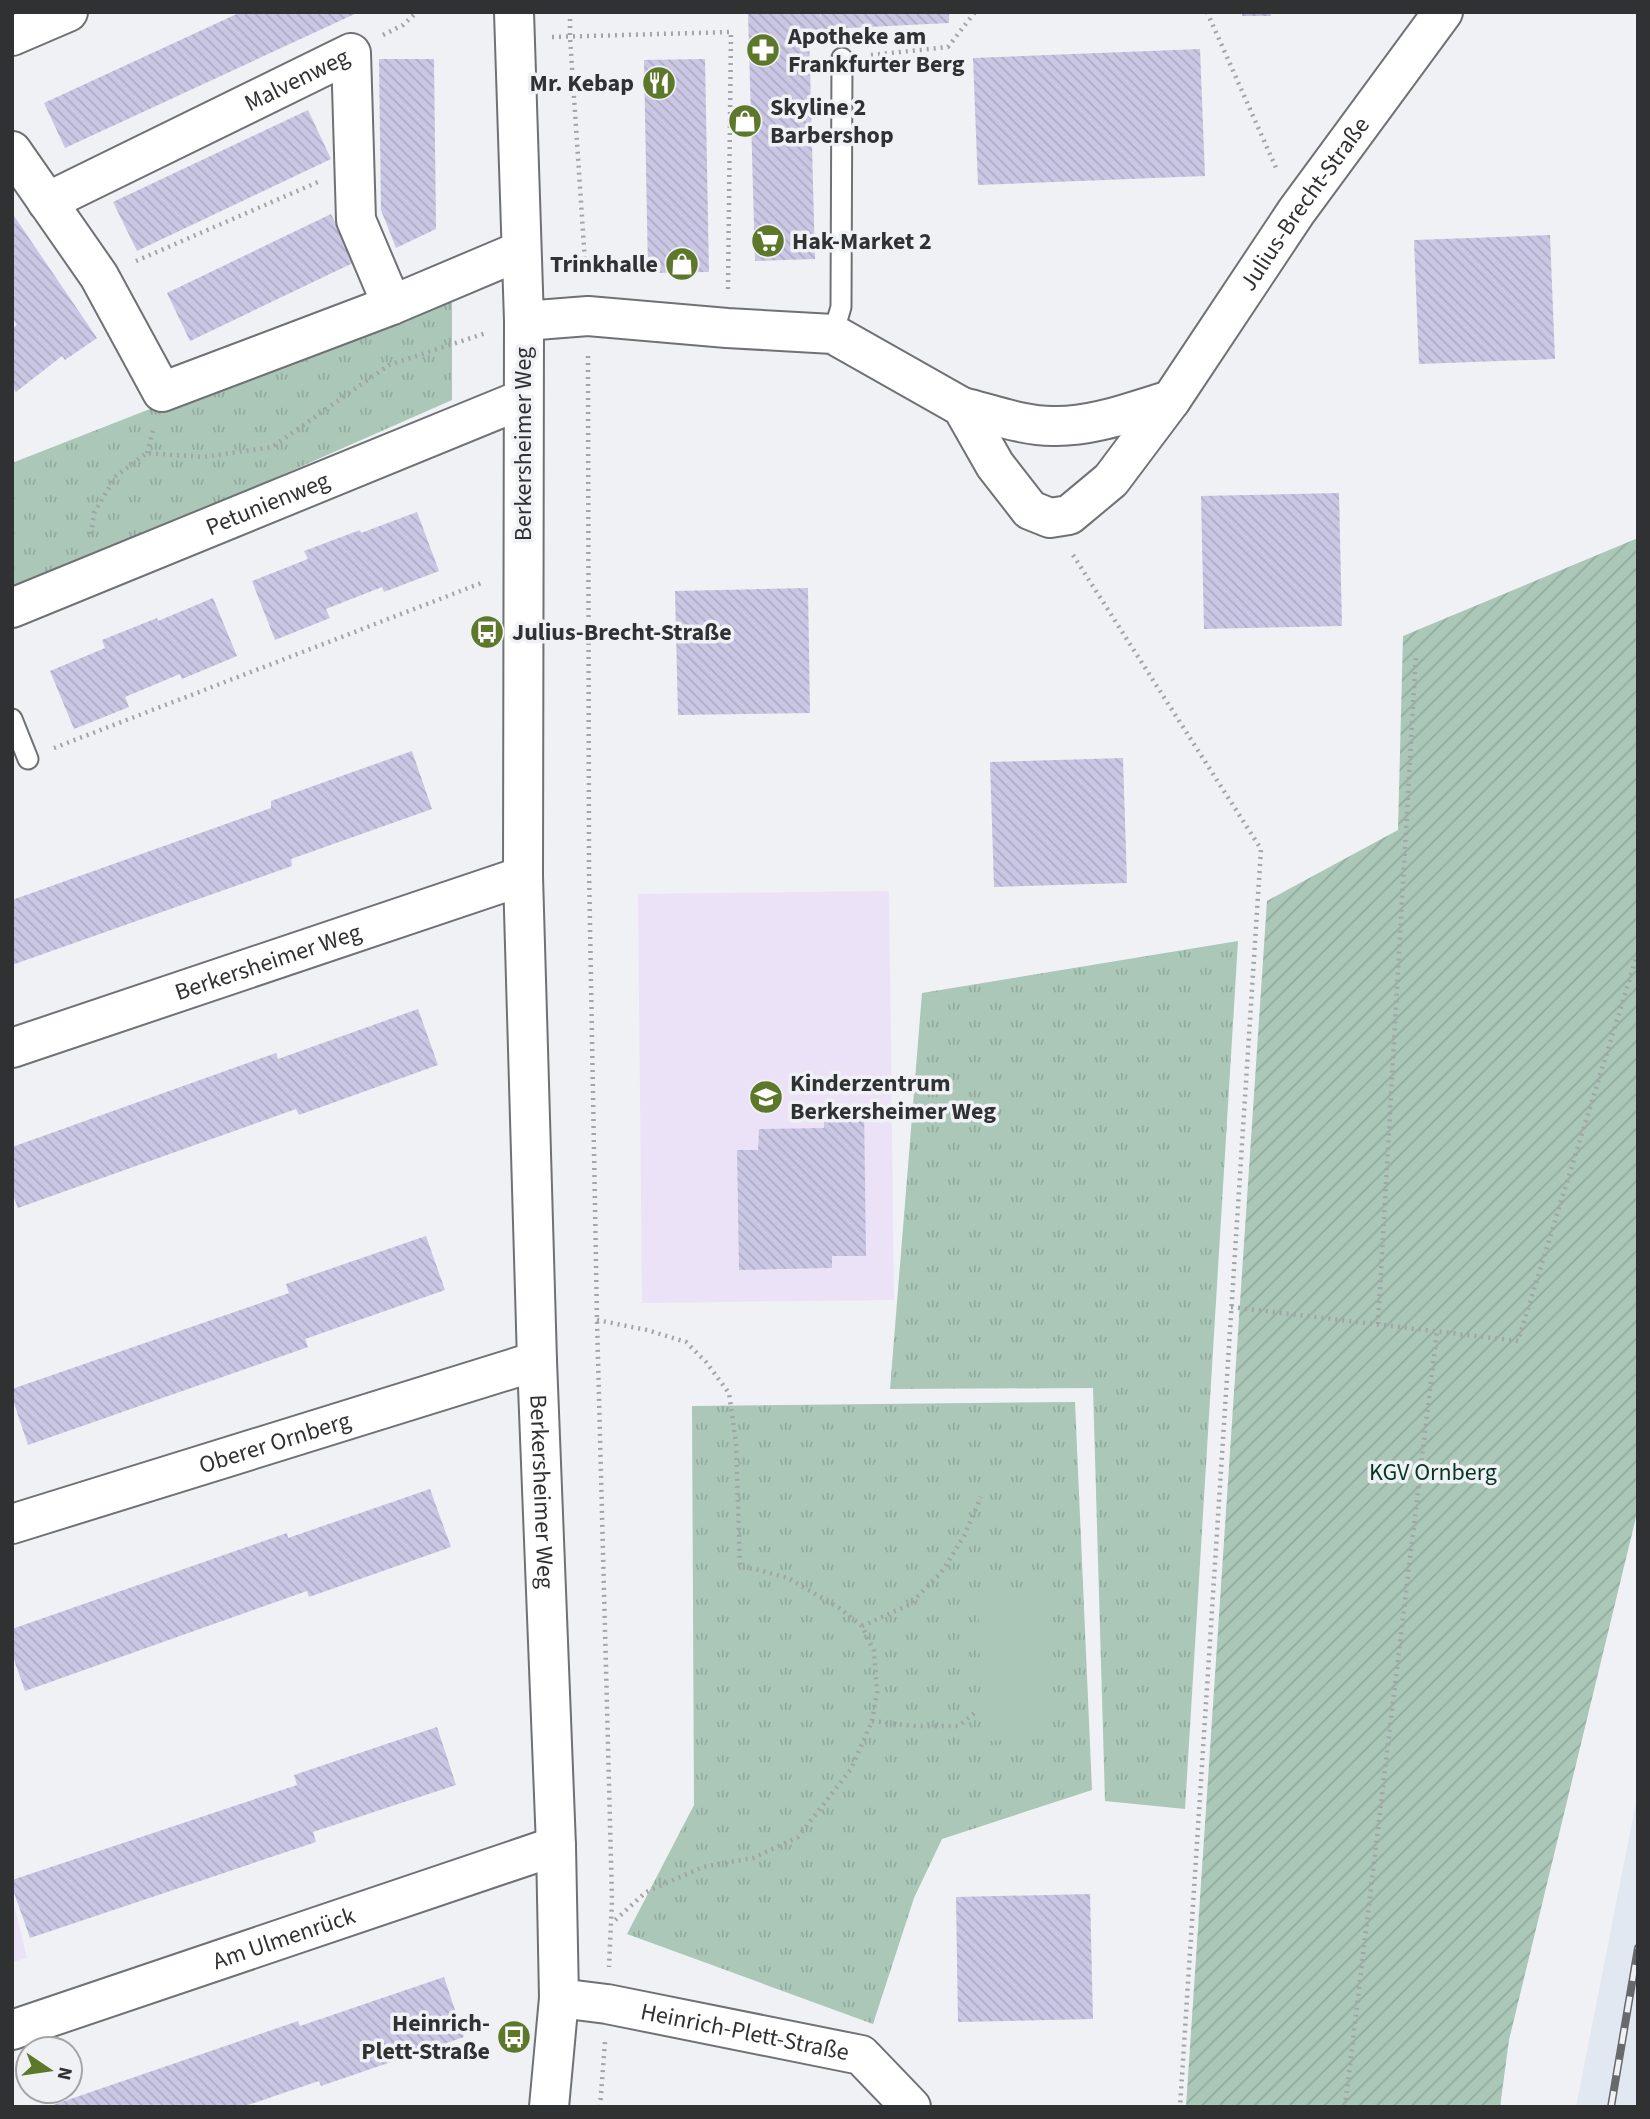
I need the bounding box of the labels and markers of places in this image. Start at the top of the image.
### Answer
place label: Apotheke am Frankfurter Berg [787,19,965,82]
pharmacy icon: Apotheke am Frankfurter Berg [744,31,782,69]
restaurant icon: Mr. Kebap [640,64,678,102]
place label: Mr. Kebap [530,66,634,101]
place label: Skyline 2 Barbershop [770,90,894,153]
shop icon: Skyline 2 Barbershop [726,102,764,140]
supermarket icon: Hak-Market 2 [749,222,787,260]
place label: Hak-Market 2 [792,224,932,259]
shop icon: Trinkhalle [663,245,701,283]
place label: Trinkhalle [550,247,658,282]
bus stop icon: Julius-Brecht-Straße [468,613,506,651]
place label: Julius-Brecht-Straße [512,615,732,650]
place label: Kinderzentrum Berkersheimer Weg [790,1066,996,1129]
school or university icon: Kinderzentrum Berkersheimer Weg [747,1078,785,1116]
place label: Heinrich- Plett-Straße [361,2006,490,2069]
bus stop icon: Heinrich- Plett-Straße [495,2018,533,2056]

